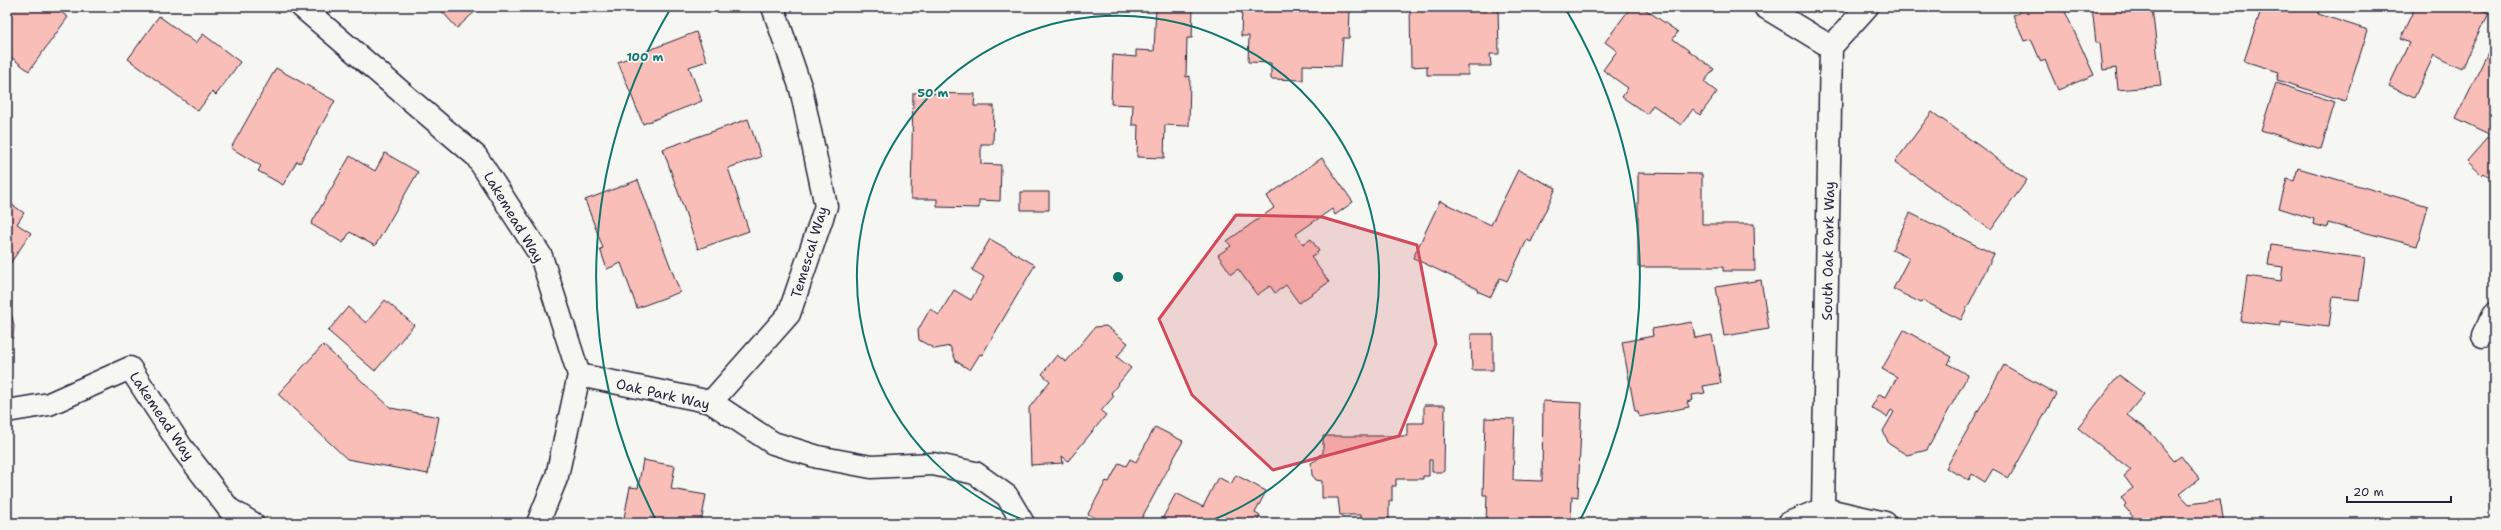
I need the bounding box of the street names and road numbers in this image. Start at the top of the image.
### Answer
street label: Lakemead Way [480,168,548,266]
street label: South Oak Park Way [1818,181,1838,321]
street label: Temescal Way [787,204,831,300]
street label: Lakemead Way [126,368,198,464]
street label: Oak Park Way [614,374,712,414]

